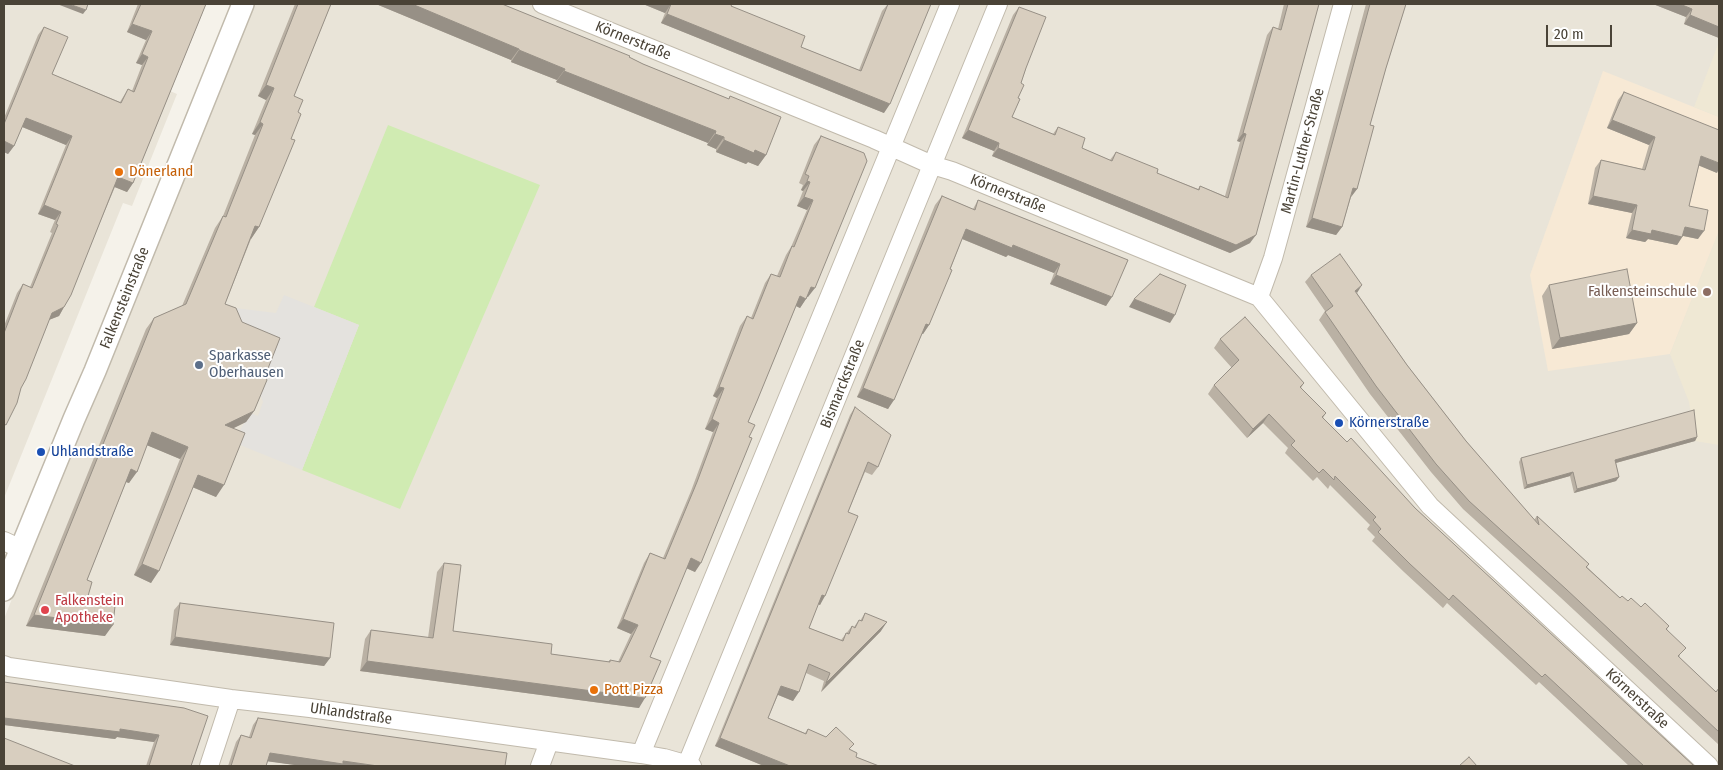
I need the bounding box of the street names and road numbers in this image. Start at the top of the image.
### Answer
street label: Körnerstraße [593,18,673,64]
street label: Martin-Luther-Straße [1278,86,1328,216]
street label: Körnerstraße [968,171,1048,217]
street label: Falkensteinstraße [96,245,154,351]
street label: Bismarckstraße [817,337,869,431]
street label: Körnerstraße [1602,665,1672,733]
street label: Uhlandstraße [309,699,393,729]

